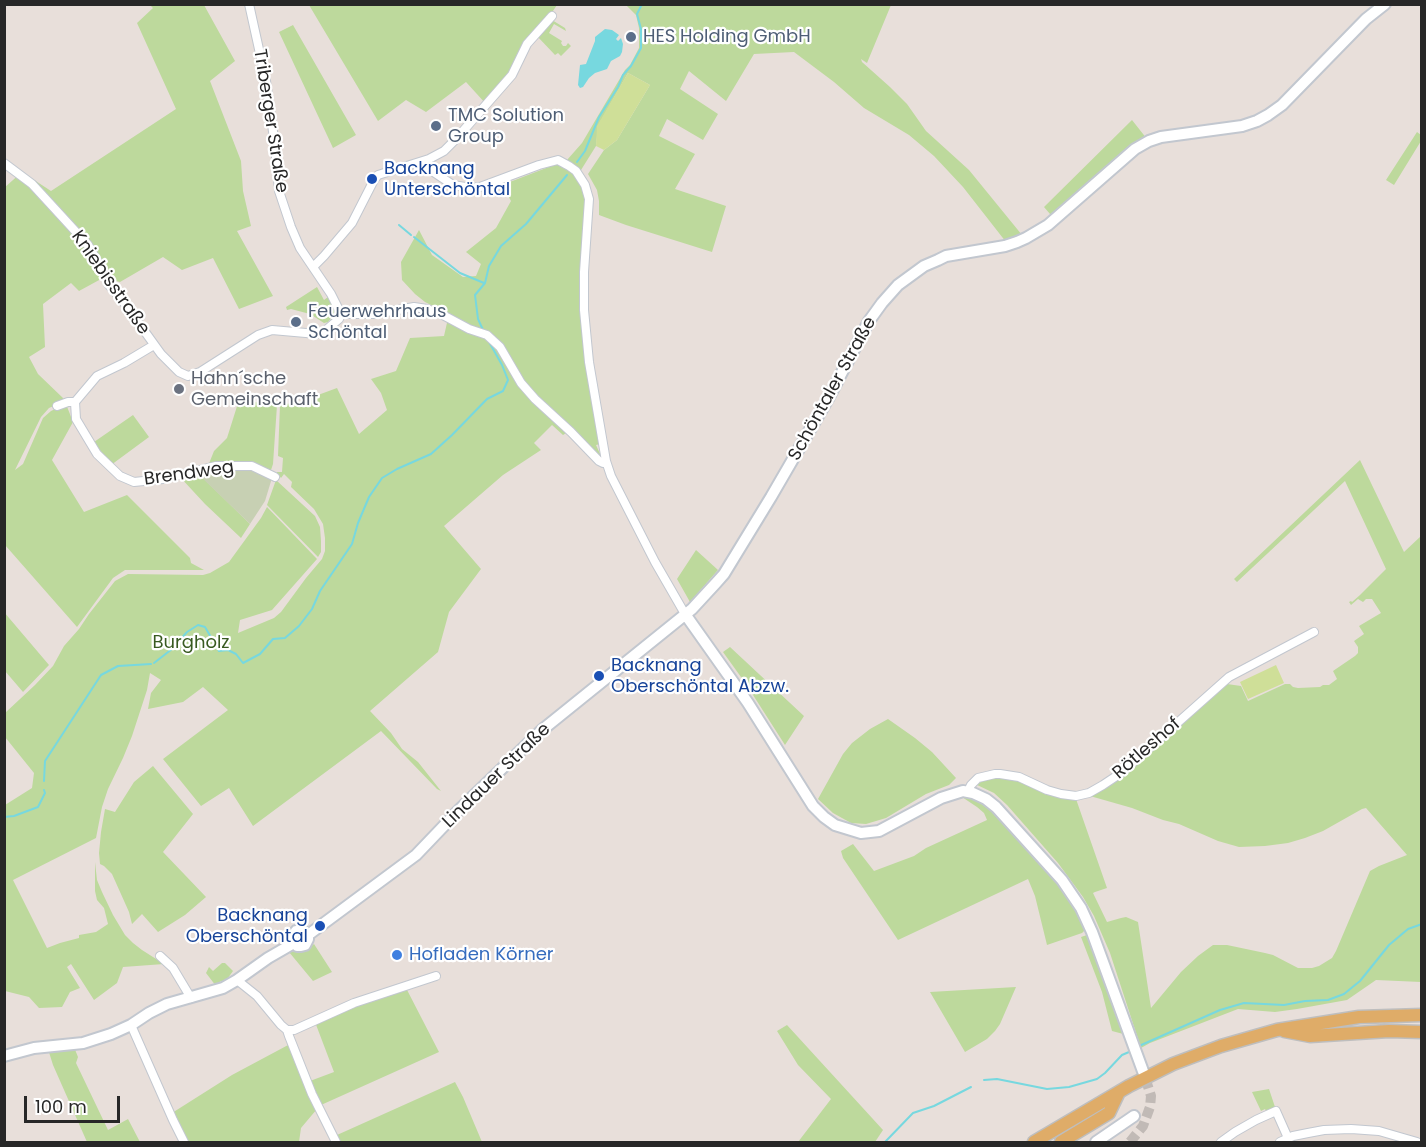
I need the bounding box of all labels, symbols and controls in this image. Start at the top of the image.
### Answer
place label: HES Holding GmbH [643,26,811,48]
marker: HES Holding GmbH [624,30,638,44]
street label: Triberger Straße [248,48,292,194]
place label: TMC Solution Group [448,105,564,148]
marker: TMC Solution Group [429,119,443,133]
place label: Backnang Unterschöntal [384,158,510,201]
marker: Backnang Unterschöntal [365,172,379,186]
street label: Kniebisstraße [66,227,154,339]
place label: Feuerwehrhaus Schöntal [308,301,446,344]
street label: Schöntaler Straße [784,313,882,465]
marker: Feuerwehrhaus Schöntal [289,315,303,329]
place label: Hahn´sche Gemeinschaft [191,368,318,410]
marker: Hahn´sche Gemeinschaft [172,382,186,396]
street label: Brendweg [143,457,235,491]
park label: Burgholz [152,632,230,654]
place label: Backnang Oberschöntal Abzw. [611,655,789,698]
marker: Backnang Oberschöntal Abzw. [592,669,606,683]
street label: Rötleshof [1109,714,1185,784]
street label: Lindauer Straße [439,719,555,833]
place label: Backnang Oberschöntal [186,905,308,948]
marker: Backnang Oberschöntal [313,919,327,933]
place label: Hofladen Körner [409,944,554,966]
marker: Hofladen Körner [390,948,404,962]
scale bar [27,1084,123,1122]
text: 100 m [35,1094,87,1119]

